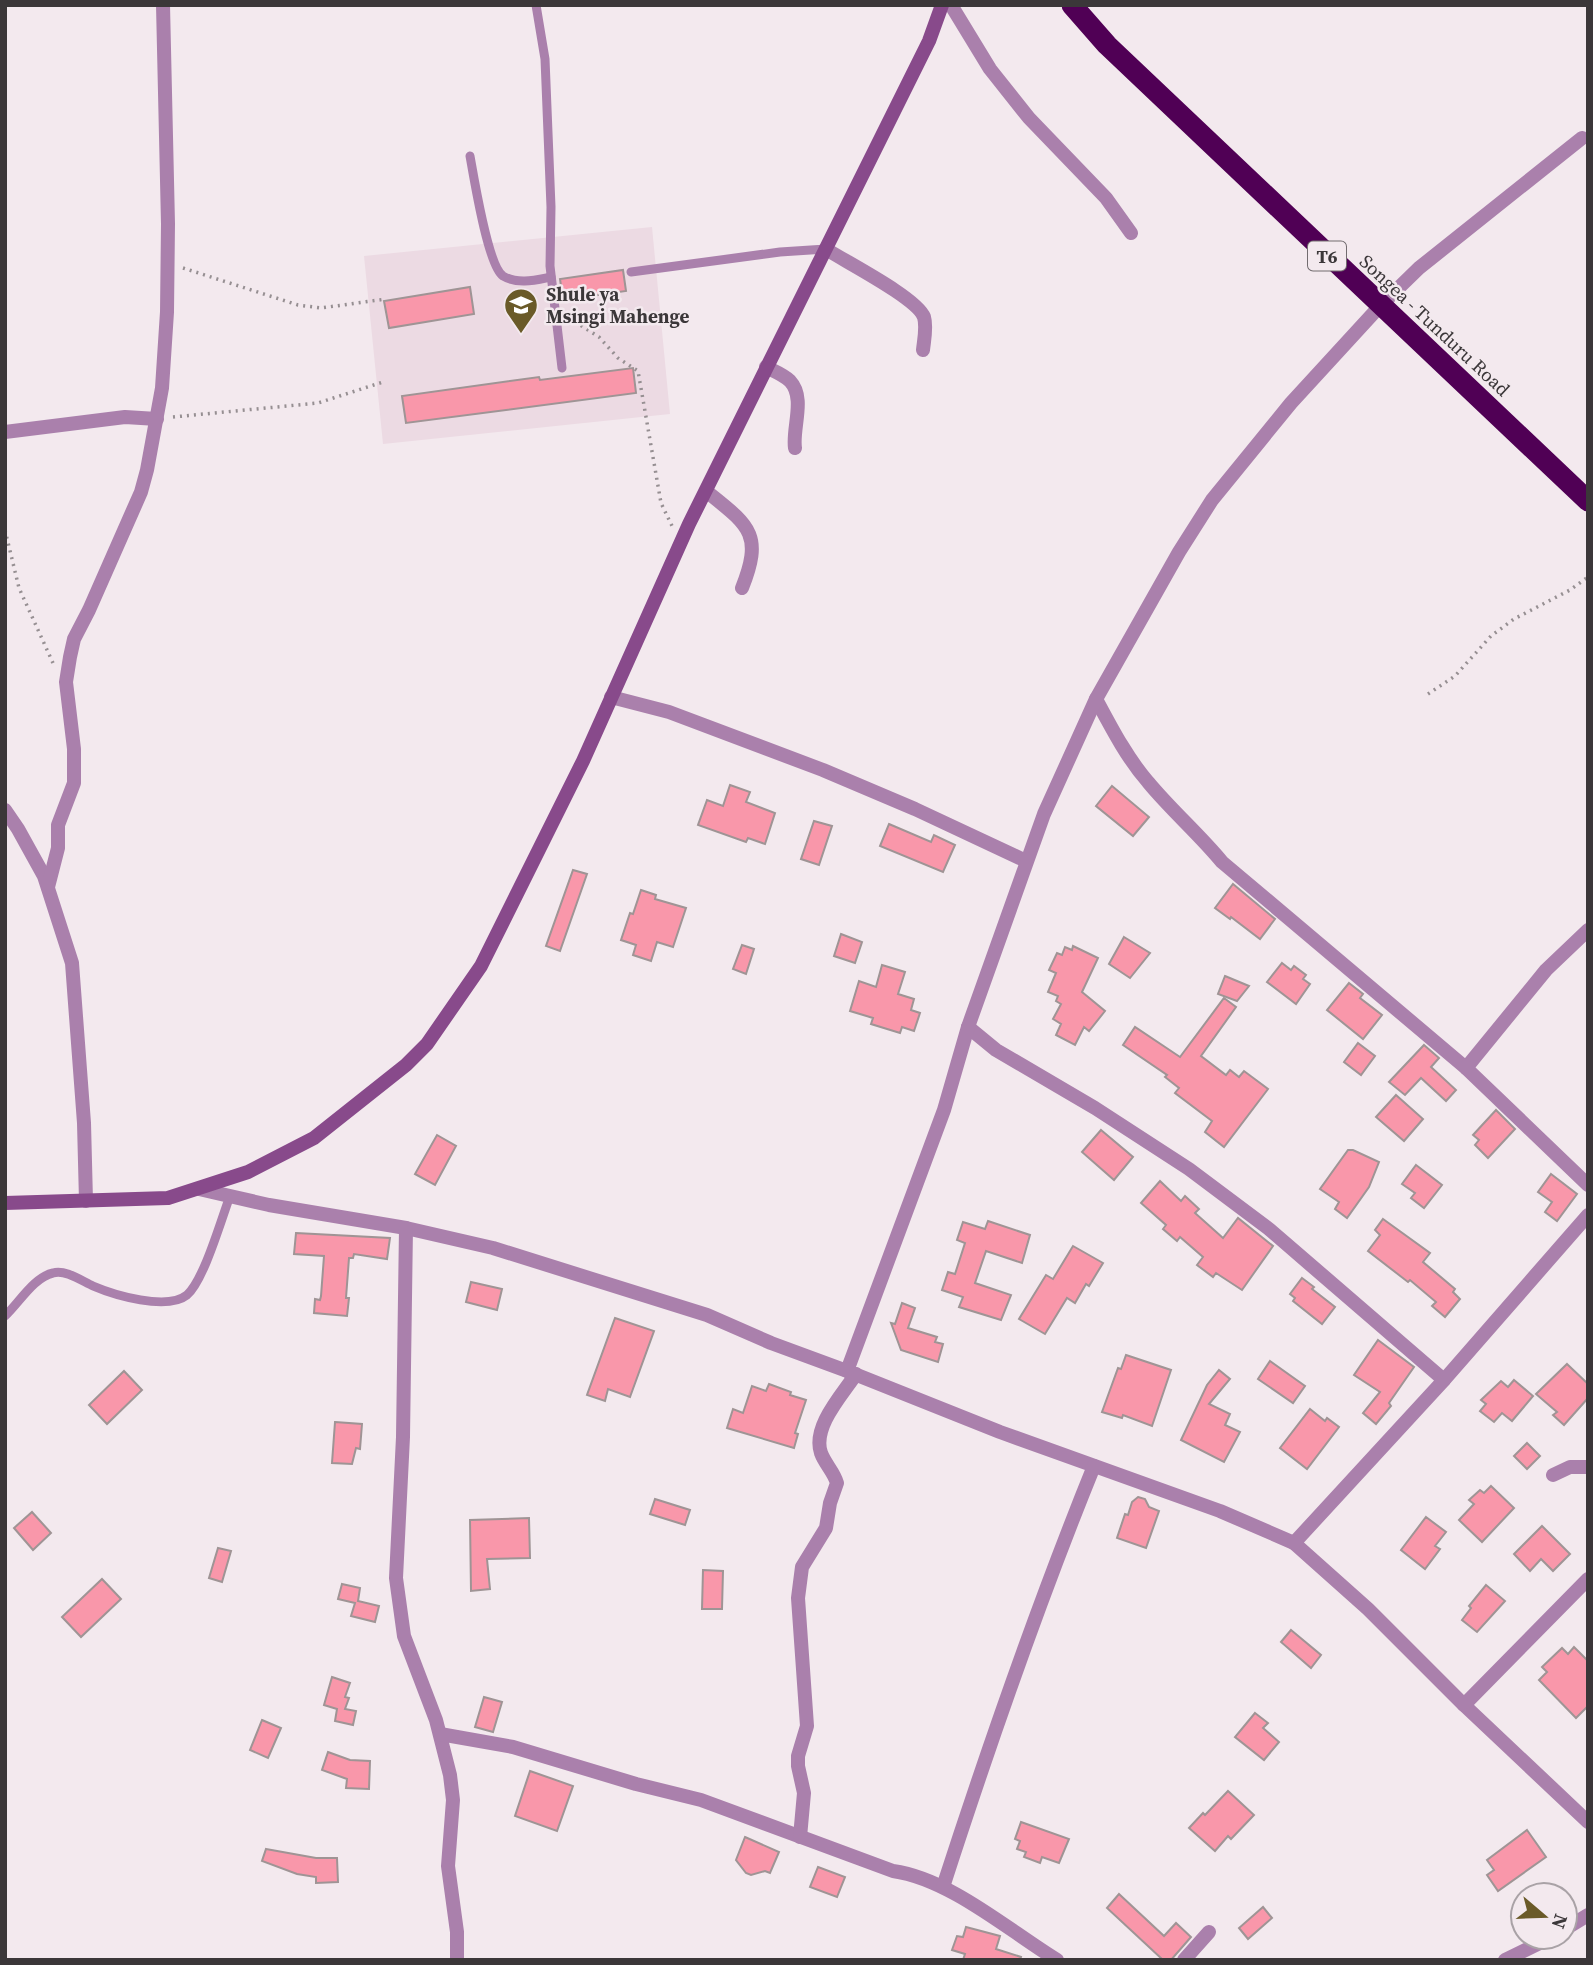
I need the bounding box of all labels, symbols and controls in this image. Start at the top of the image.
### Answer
road number: T6 [1308,242,1346,270]
street label: Songea - Tunduru Road [1354,248,1516,402]
place label: Shule ya Msingi Mahenge [546,281,690,329]
school or university icon: Shule ya Msingi Mahenge [502,286,540,335]
north arrow [1509,1881,1579,1951]
text: N [1545,1911,1575,1932]

